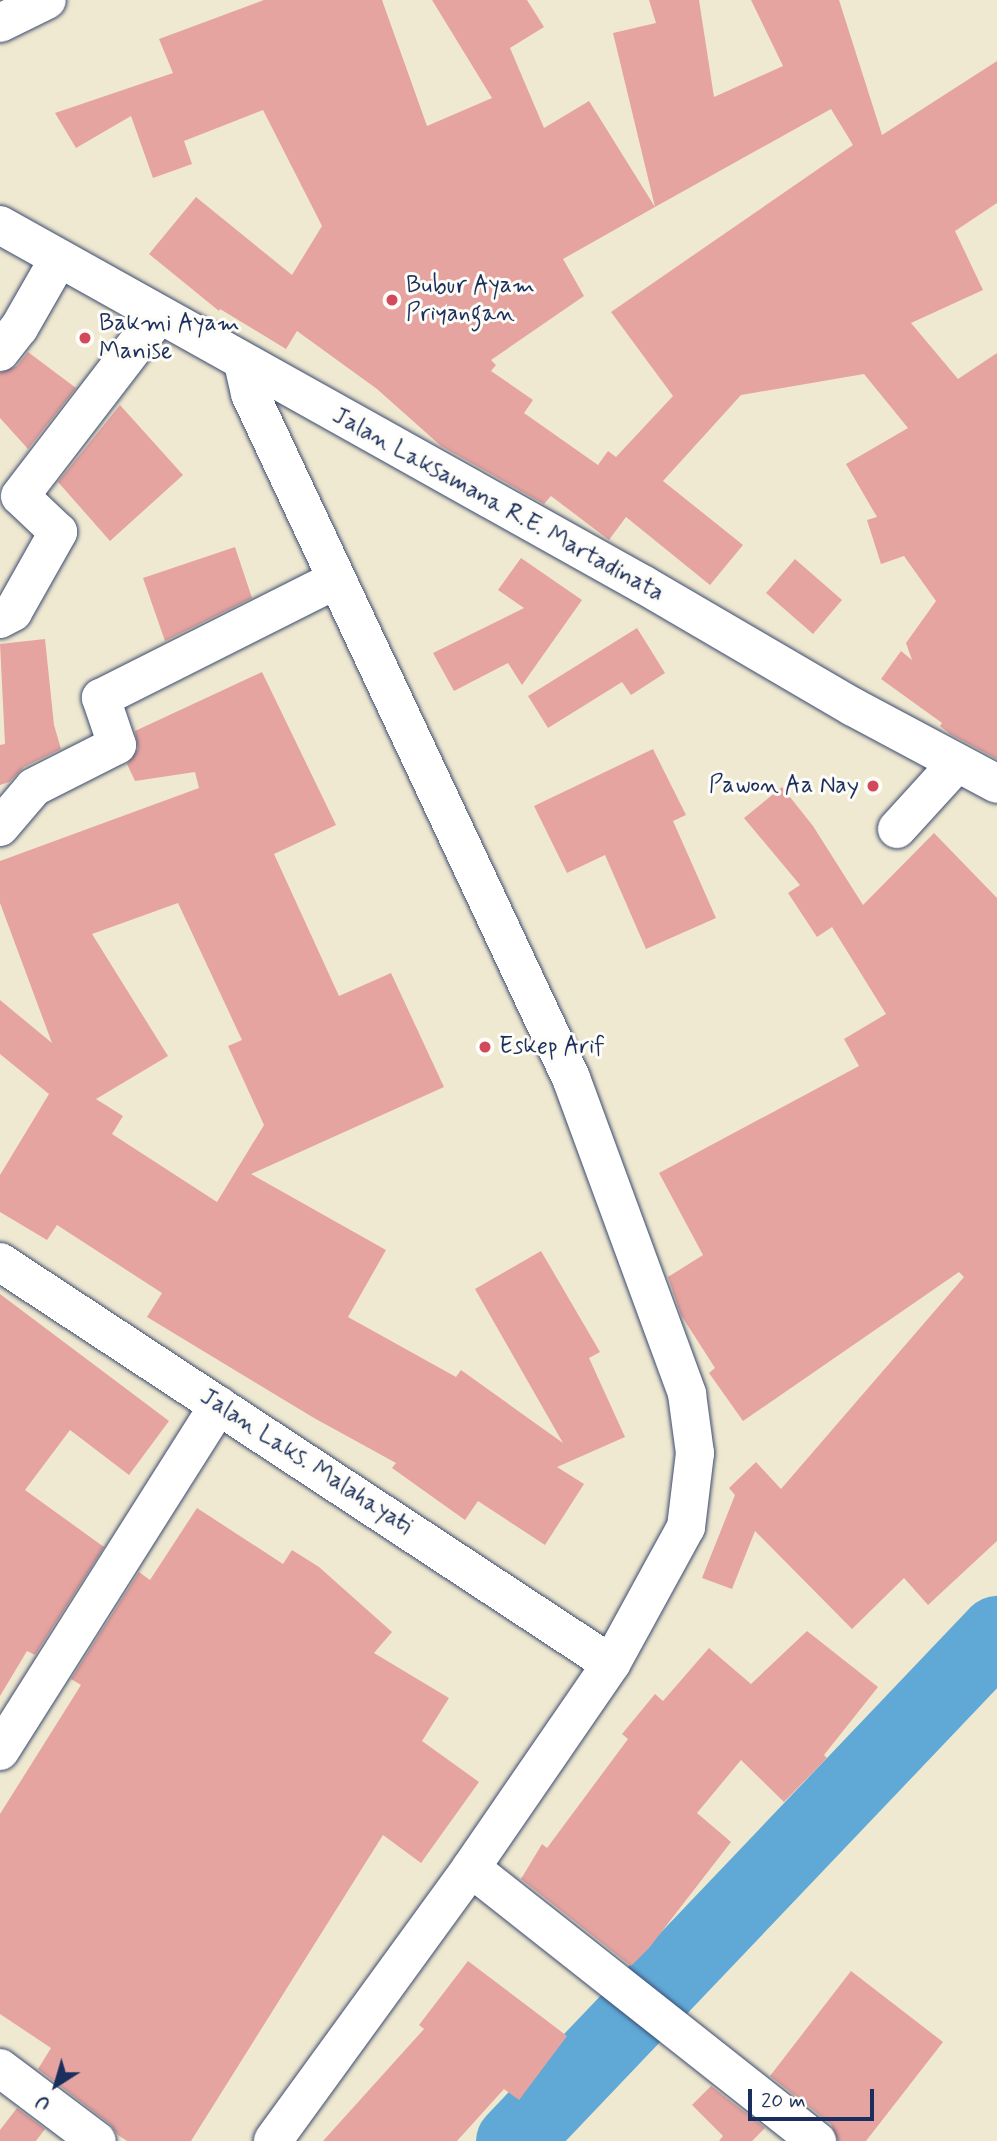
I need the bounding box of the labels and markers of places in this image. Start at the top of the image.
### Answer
place label: Bubur Ayam Priyangan [406,272,534,328]
marker: Bubur Ayam Priyangan [384,292,400,308]
place label: Bakmi Ayam Manise [99,310,239,366]
marker: Bakmi Ayam Manise [77,330,93,346]
place label: Pawon Aa Nay [708,772,859,800]
marker: Pawon Aa Nay [865,778,881,794]
place label: Eskep Arif [499,1033,605,1061]
marker: Eskep Arif [477,1039,493,1055]

